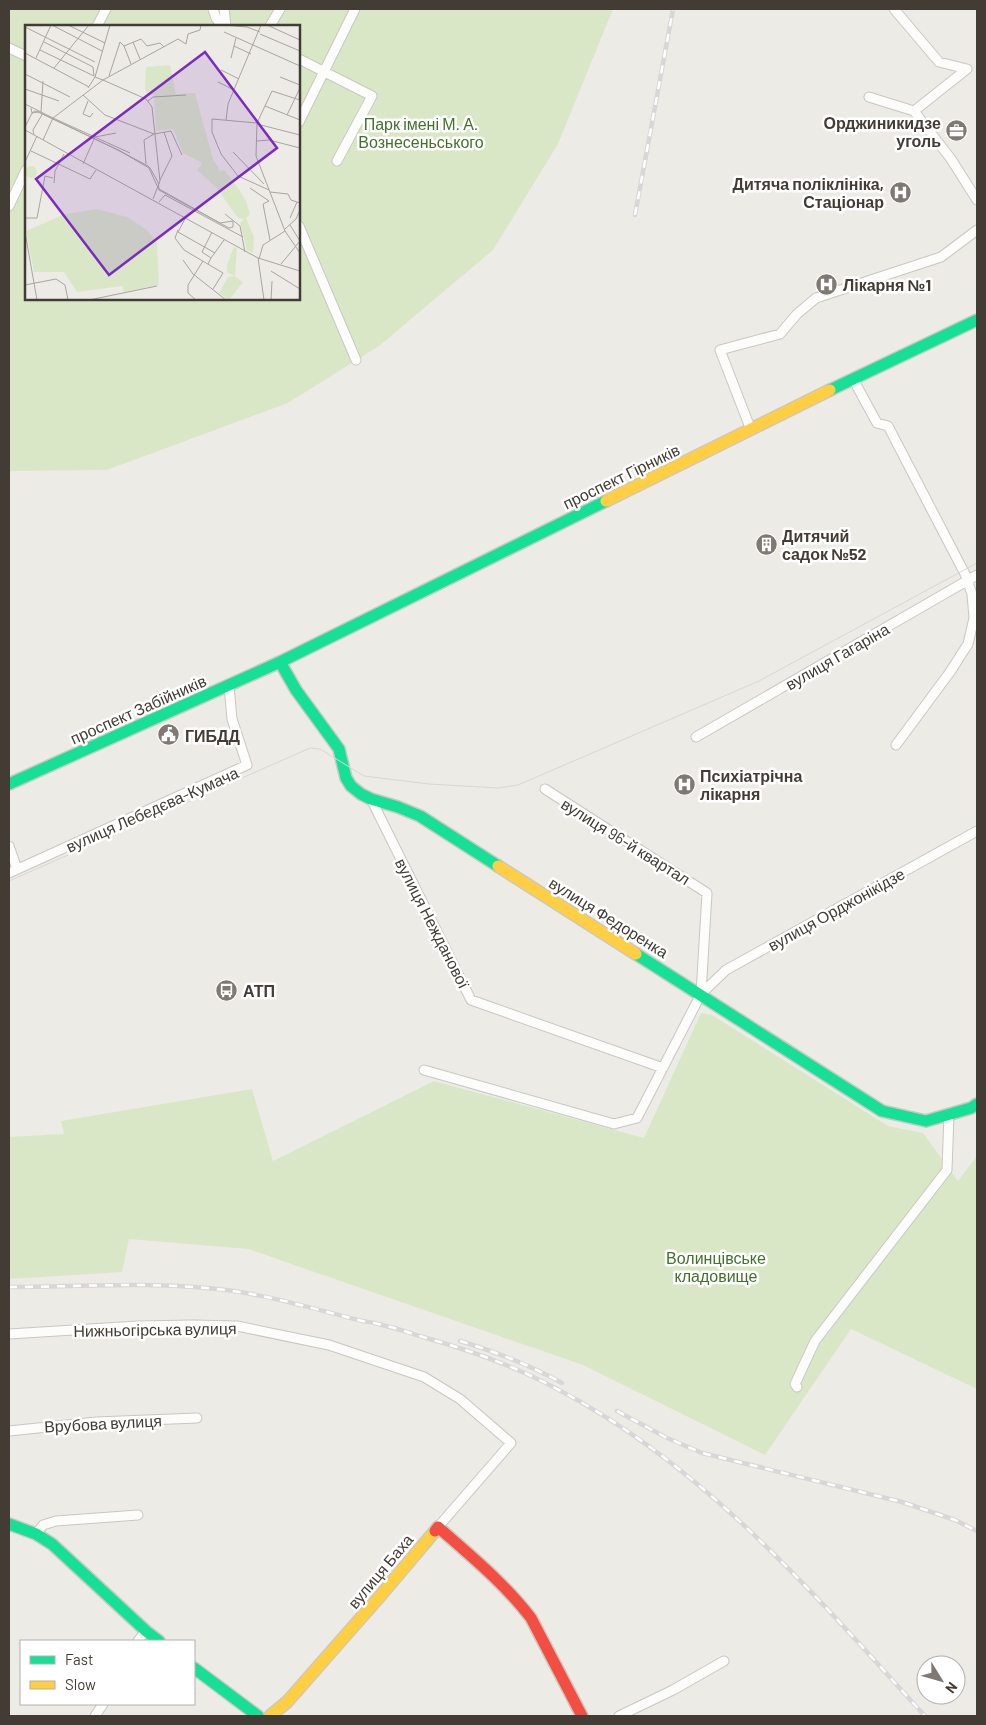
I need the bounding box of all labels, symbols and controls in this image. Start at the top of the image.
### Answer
inset map [25,25,300,300]
place label: Орджиникидзе уголь [824,113,941,150]
park label: Парк імені М. А. Вознесеньського [358,114,484,151]
office icon: Орджиникидзе уголь [945,119,969,143]
place label: Дитяча поліклініка, Стаціонар [732,174,884,211]
hospital icon: Дитяча поліклініка, Стаціонар [888,180,912,204]
hospital icon: Лікарня №1 [815,272,839,296]
place label: Лікарня №1 [843,275,931,294]
street label: проспект Гірників [559,439,683,513]
place label: Дитячий садок №52 [782,526,867,563]
building icon: Дитячий садок №52 [754,532,778,556]
street label: вулиця Гагаріна [782,619,892,693]
street label: проспект Забійників [67,670,209,748]
public building icon: ГИБДД [157,723,181,747]
place label: ГИБДД [185,726,240,745]
street label: вулиця Лебедєва-Кумача [63,762,241,856]
place label: Психіатрічна лікарня [700,766,802,803]
hospital icon: Психіатрічна лікарня [672,772,696,796]
street label: вулиця 96-й квартал [558,794,694,888]
street label: вулиця Нежданової [392,855,474,992]
street label: вулиця Орджонікідзе [764,863,908,954]
street label: вулиця Федоренка [546,873,672,961]
bus stop icon: АТП [215,978,239,1002]
place label: АТП [243,981,275,1000]
park label: Волинцівське кладовище [666,1248,766,1285]
street label: Нижньогірська вулиця [73,1318,237,1340]
street label: Врубова вулиця [44,1410,162,1436]
street label: вулиця Баха [343,1530,417,1612]
legend [20,1640,195,1705]
text: Fast [65,1650,93,1668]
north arrow [916,1655,966,1705]
text: Slow [65,1675,96,1693]
text: N [942,1679,961,1697]

